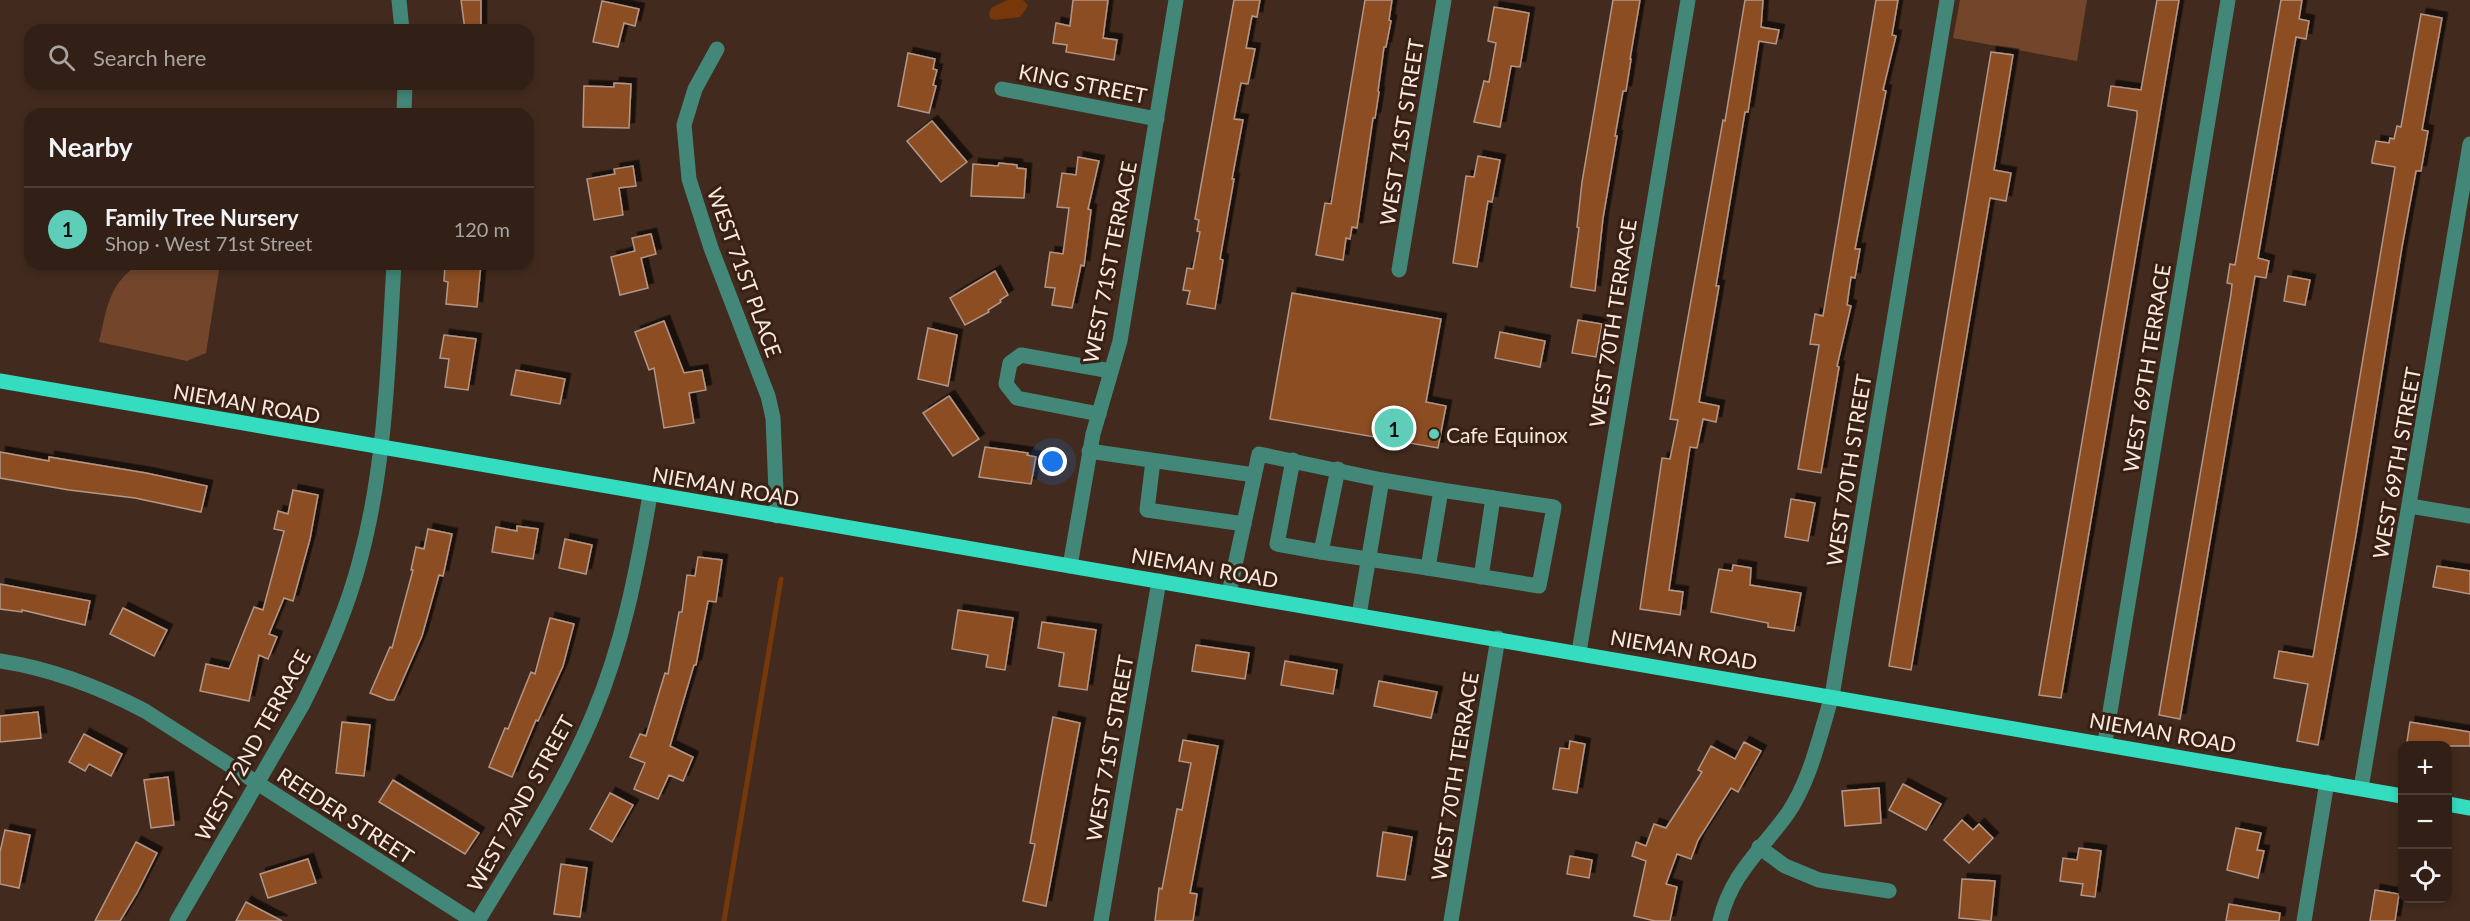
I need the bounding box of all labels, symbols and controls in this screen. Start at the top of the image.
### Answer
search box [24,24,534,90]
street label: WEST 71ST STREET [1374,36,1428,227]
icon: search [45,41,78,74]
text: Search here [93,44,206,71]
street label: KING STREET [1017,58,1150,108]
text: Nearby [48,131,133,163]
street label: WEST 71ST TERRACE [1077,159,1141,365]
street label: WEST 71ST PLACE [703,184,787,360]
text: Family Tree Nursery [105,204,299,231]
text: 1 [62,217,73,241]
text: 120 m [454,217,510,241]
street label: WEST 70TH TERRACE [1583,217,1641,429]
text: Shop · West 71st Street [105,231,312,255]
street label: WEST 69TH TERRACE [2117,262,2175,474]
street label: WEST 69TH STREET [2367,365,2425,561]
street label: WEST 70TH STREET [1820,372,1876,568]
street label: NIEMAN ROAD [172,378,322,428]
pin: 1 [1374,406,1414,450]
place label: Cafe Equinox [1446,422,1568,447]
marker: Cafe Equinox [1427,427,1441,441]
your location [1038,447,1067,476]
street label: NIEMAN ROAD [651,461,801,511]
street label: NIEMAN ROAD [1130,542,1280,592]
street label: NIEMAN ROAD [1609,624,1759,674]
street label: WEST 72ND TERRACE [189,645,315,845]
street label: WEST 71ST STREET [1080,652,1138,843]
street label: WEST 70TH TERRACE [1425,670,1483,882]
street label: NIEMAN ROAD [2088,707,2238,757]
street label: WEST 72ND STREET [461,710,579,896]
map controls [2398,741,2452,903]
button: + [2398,741,2452,795]
street label: REEDER STREET [273,762,419,869]
button: − [2398,795,2452,849]
button: locate [2398,849,2452,903]

